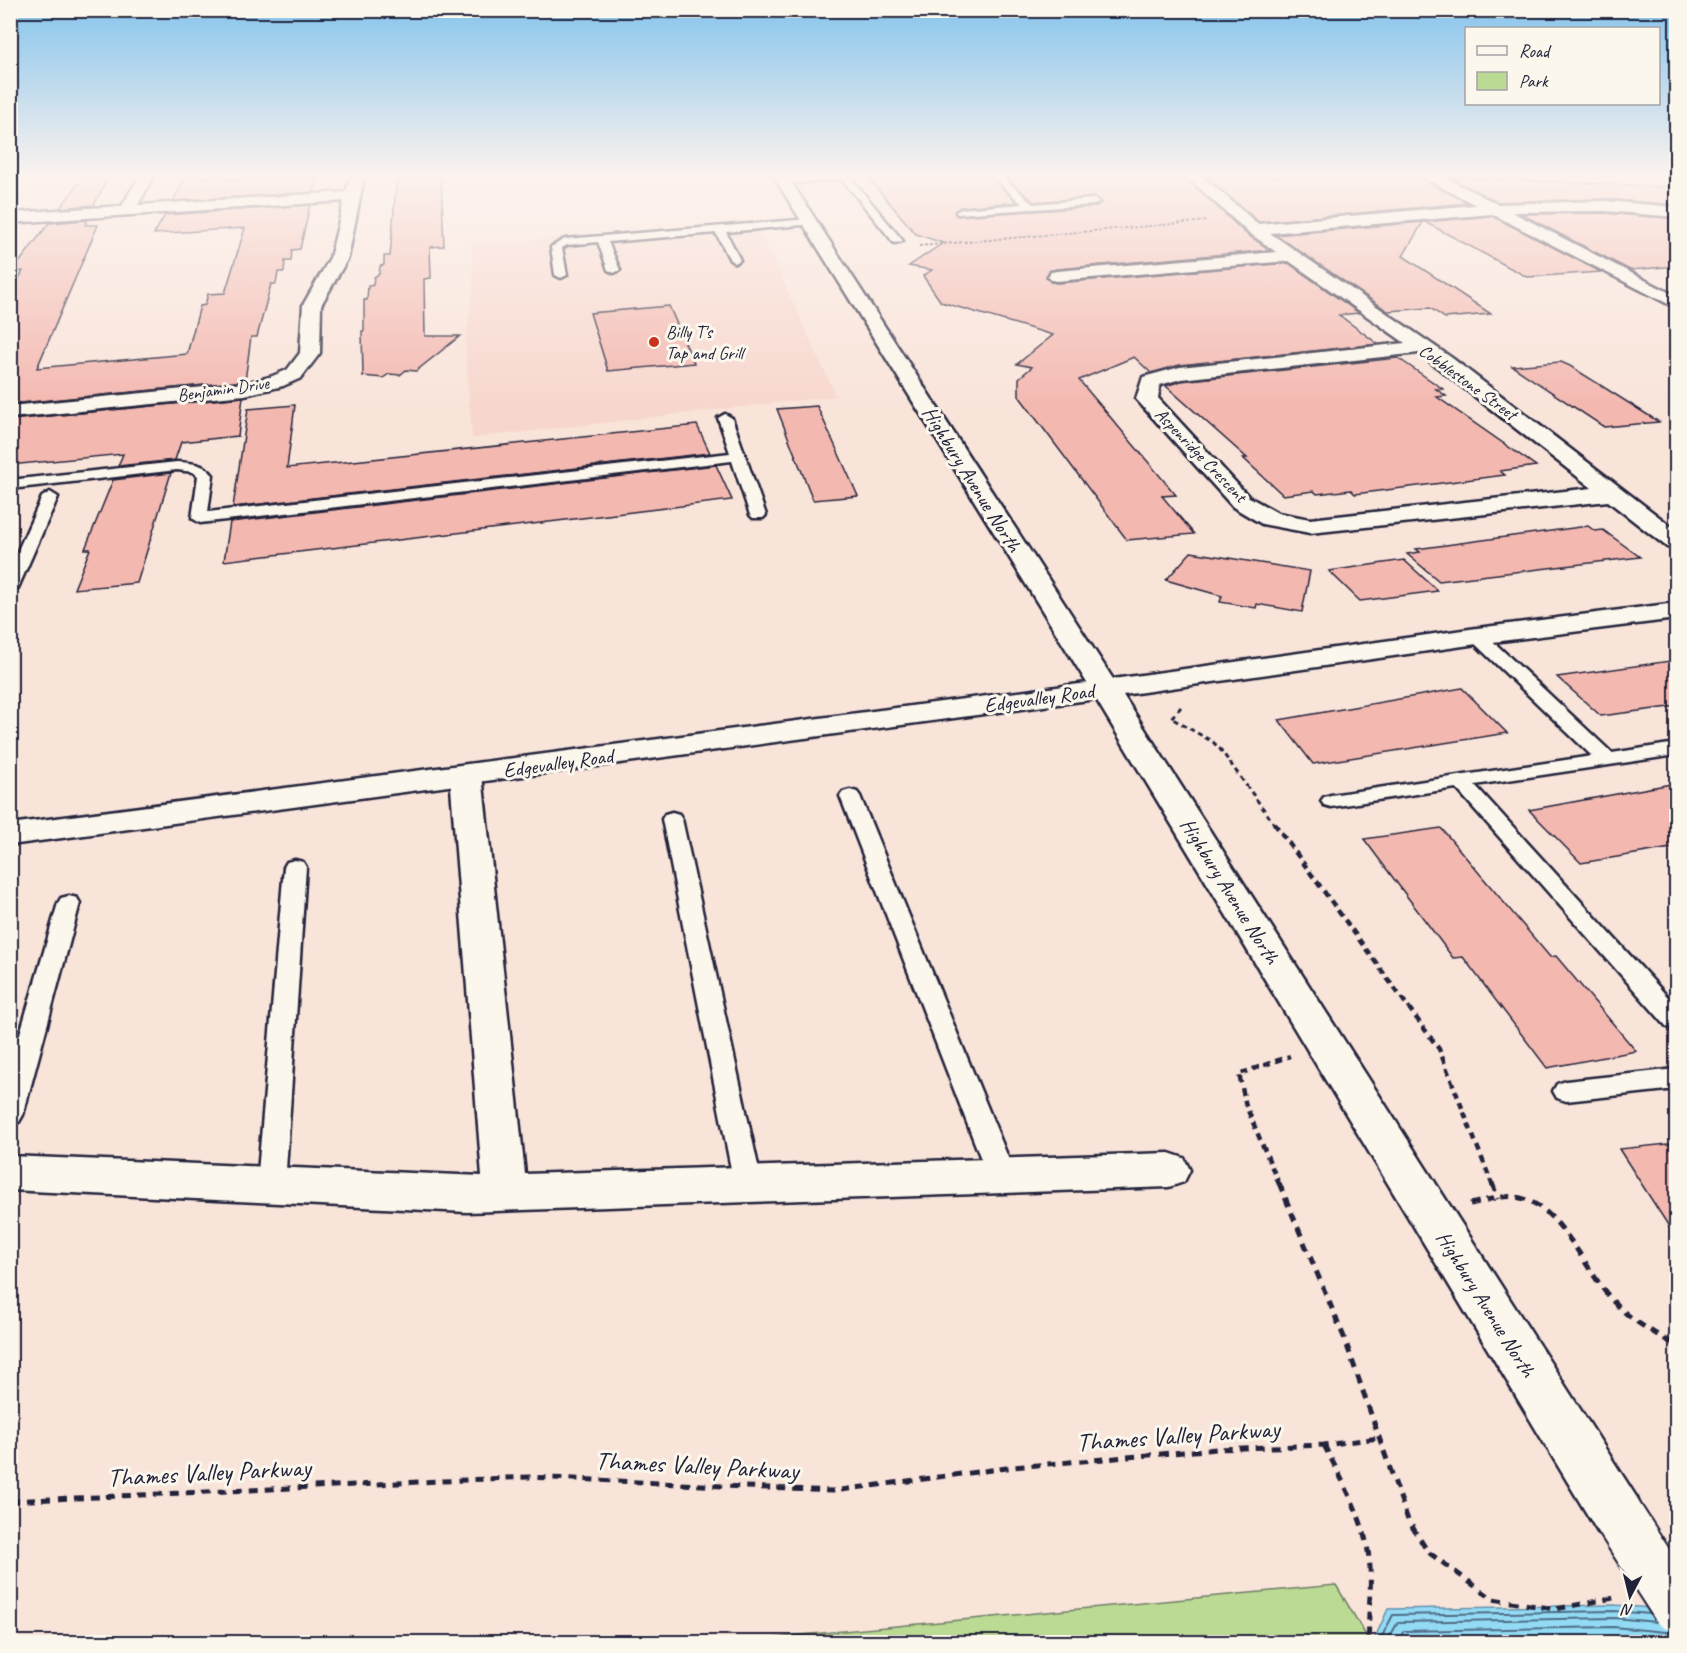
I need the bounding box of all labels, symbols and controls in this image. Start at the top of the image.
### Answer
legend [1465,27,1660,105]
text: Road [1519,40,1552,62]
text: Park [1519,70,1549,92]
place label: Billy T's Tap and Grill [666,321,746,364]
marker: Billy T's Tap and Grill [647,335,661,349]
street label: Cobblestone Street [1415,339,1524,427]
street label: Benjamin Drive [176,372,271,406]
street label: Highbury Avenue North [917,401,1028,558]
street label: Aspenridge Crescent [1150,403,1253,508]
street label: Edgevalley Road [983,677,1099,719]
street label: Edgevalley Road [502,742,618,784]
street label: Highbury Avenue North [1175,813,1286,970]
street label: Highbury Avenue North [1431,1226,1542,1383]
street label: Thames Valley Parkway [1075,1412,1283,1459]
street label: Thames Valley Parkway [595,1444,802,1487]
street label: Thames Valley Parkway [107,1451,314,1494]
north arrow [1600,1566,1660,1626]
text: N [1619,1599,1634,1620]

